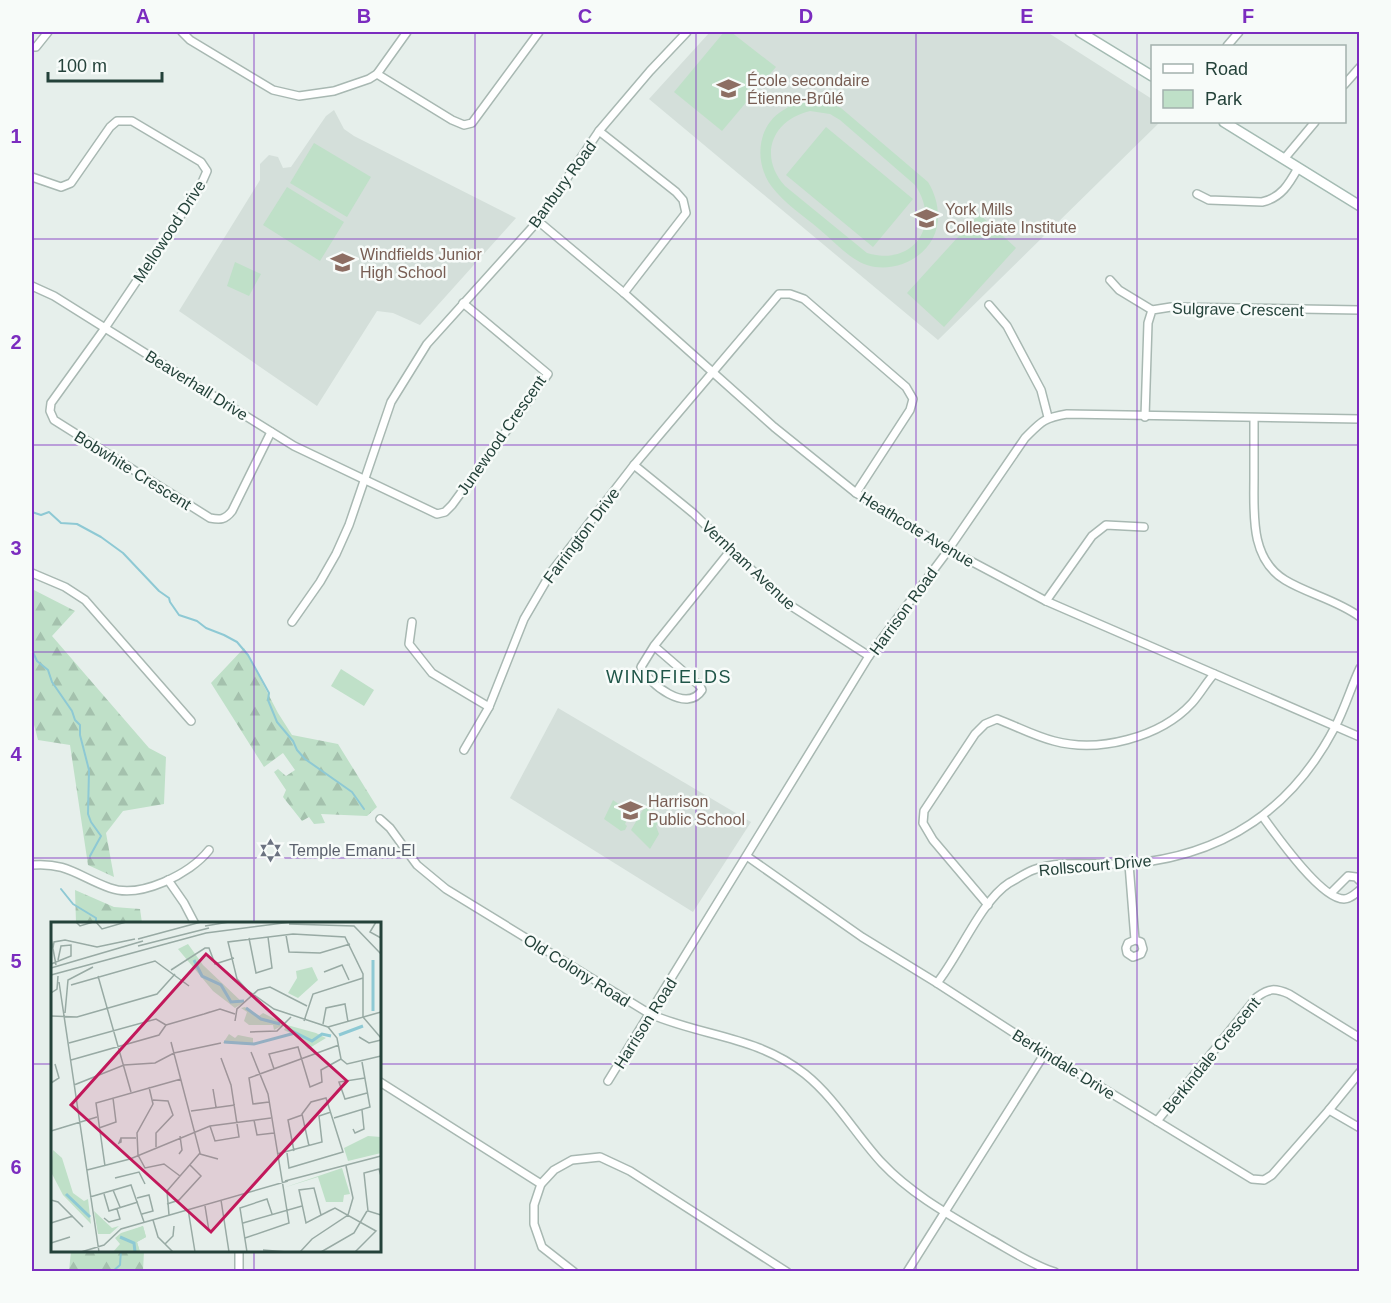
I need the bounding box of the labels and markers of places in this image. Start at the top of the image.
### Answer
place label: École secondaire Étienne-Brûlé [747,71,870,107]
school or university icon: École secondaire Étienne-Brûlé [716,76,742,102]
place label: York Mills Collegiate Institute [945,201,1077,236]
school or university icon: York Mills Collegiate Institute [914,205,940,231]
place label: Windfields Junior High School [360,246,483,281]
school or university icon: Windfields Junior High School [329,250,355,276]
place label: Harrison Public School [648,793,745,828]
school or university icon: Harrison Public School [617,797,643,823]
synagogue icon: Temple Emanu-El [258,837,284,863]
place label: Temple Emanu-El [289,842,415,859]

